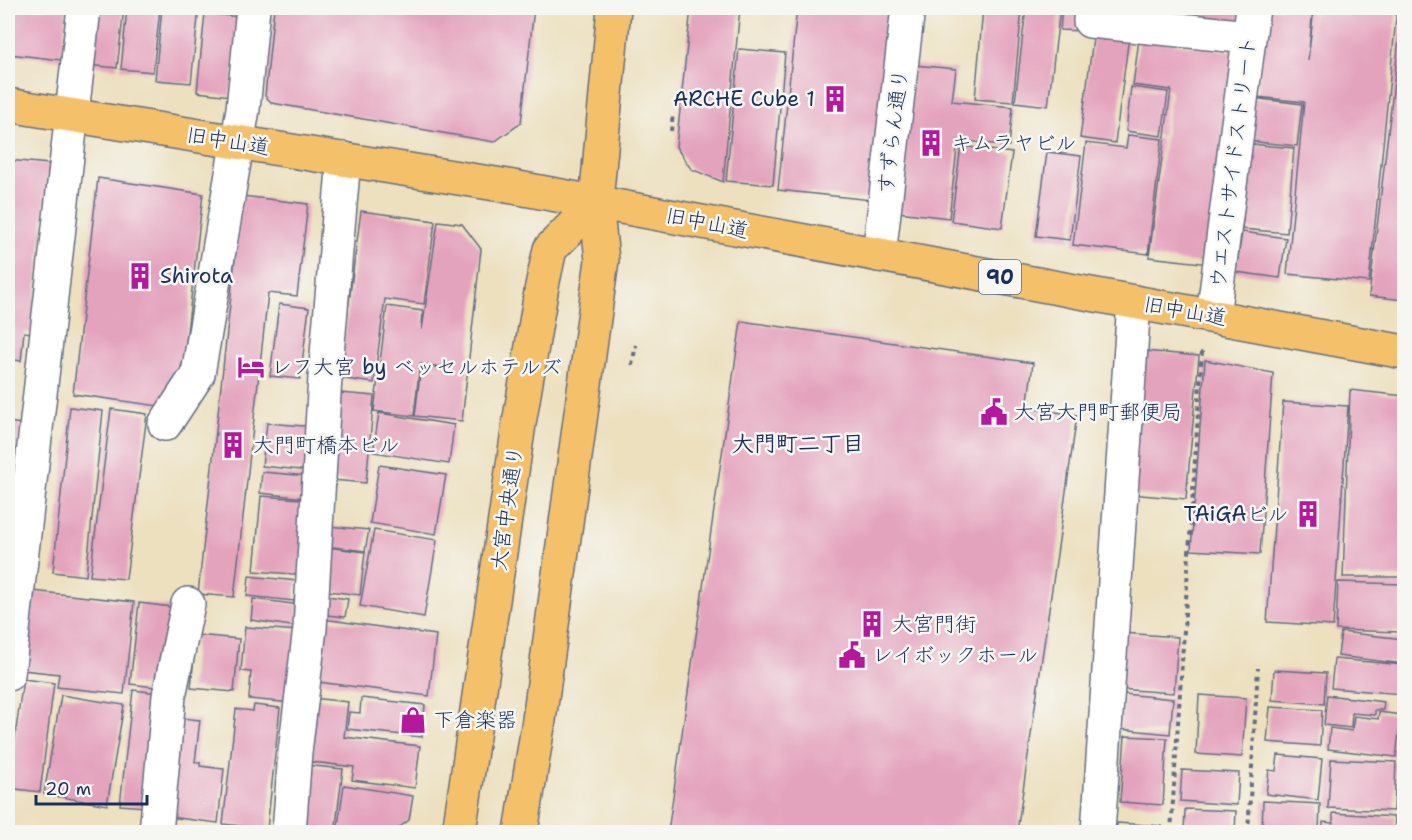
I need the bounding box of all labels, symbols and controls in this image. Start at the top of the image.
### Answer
street label: ウエストサイドストリート [1204,34,1262,290]
street label: すずらん通り [871,67,915,195]
building icon: ARCHE Cube 1 [820,84,850,114]
place label: ARCHE Cube 1 [673,85,815,113]
street label: 旧中山道 [184,121,272,161]
building icon: キムラヤビル [916,128,946,158]
place label: キムラヤビル [951,129,1076,157]
street label: 旧中山道 [663,201,751,245]
road number: 90 [979,260,1021,294]
building icon: Shirota [125,261,155,291]
place label: Shirota [160,262,233,290]
street label: 旧中山道 [1141,290,1229,332]
hotel icon: レフ大宮 by ベッセルホテルズ [236,352,266,382]
place label: レフ大宮 by ベッセルホテルズ [271,353,562,381]
public building icon: 大宮大門町郵便局 [979,397,1009,427]
place label: 大宮大門町郵便局 [1014,398,1182,426]
district label: 大門町二丁目 [732,429,864,458]
building icon: 大門町橋本ビル [218,430,248,460]
place label: 大門町橋本ビル [253,431,400,459]
street label: 大宮中央通り [484,444,530,572]
building icon: TAiGAビル [1293,499,1323,529]
place label: TAiGAビル [1184,500,1288,528]
building icon: 大宮門街 [857,609,887,639]
place label: 大宮門街 [892,610,976,638]
public building icon: レイボックホール [837,640,867,670]
place label: レイボックホール [872,641,1038,669]
shop icon: 下倉楽器 [398,705,428,735]
place label: 下倉楽器 [433,706,517,734]
scale bar [36,768,147,806]
text: 20 m [45,777,91,801]

